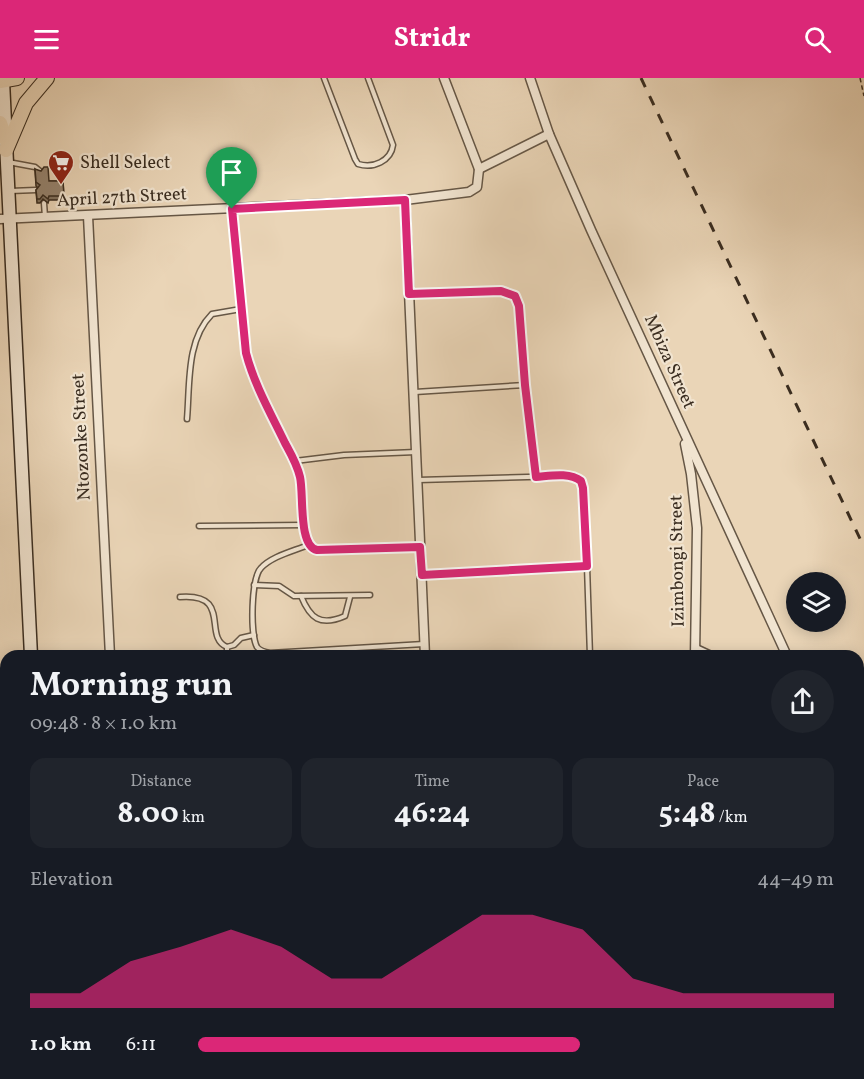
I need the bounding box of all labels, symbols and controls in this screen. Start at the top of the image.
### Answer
text: Stridr [394,20,470,58]
icon: menu [30,23,63,56]
icon: search [801,23,834,56]
pin [206,147,257,209]
supermarket icon: Shell Select [46,148,76,186]
place label: Shell Select [80,151,170,176]
icon: arrive [215,156,248,189]
street label: April 27th Street [56,182,188,214]
street label: Mbiza Street [637,311,701,413]
street label: Ntozonke Street [66,373,98,501]
street label: Izimbongi Street [664,495,692,627]
map controls [786,572,846,632]
button: layers [786,572,846,632]
text: Morning run [30,664,233,710]
button: share [771,670,834,733]
text: 09:48 · 8 × 1.0 km [30,710,177,738]
text: Distance [130,771,192,793]
text: Time [414,771,450,793]
text: Pace [687,771,719,793]
text: 8.00 [117,793,179,835]
text: 46:24 [394,793,470,835]
text: 5:48 [658,793,716,835]
text: km [179,807,205,829]
text: /km [716,807,748,829]
text: Elevation [30,866,113,894]
text: 44–49 m [757,866,834,894]
text: 1.0 km [30,1031,92,1059]
text: 6:11 [126,1031,156,1059]

